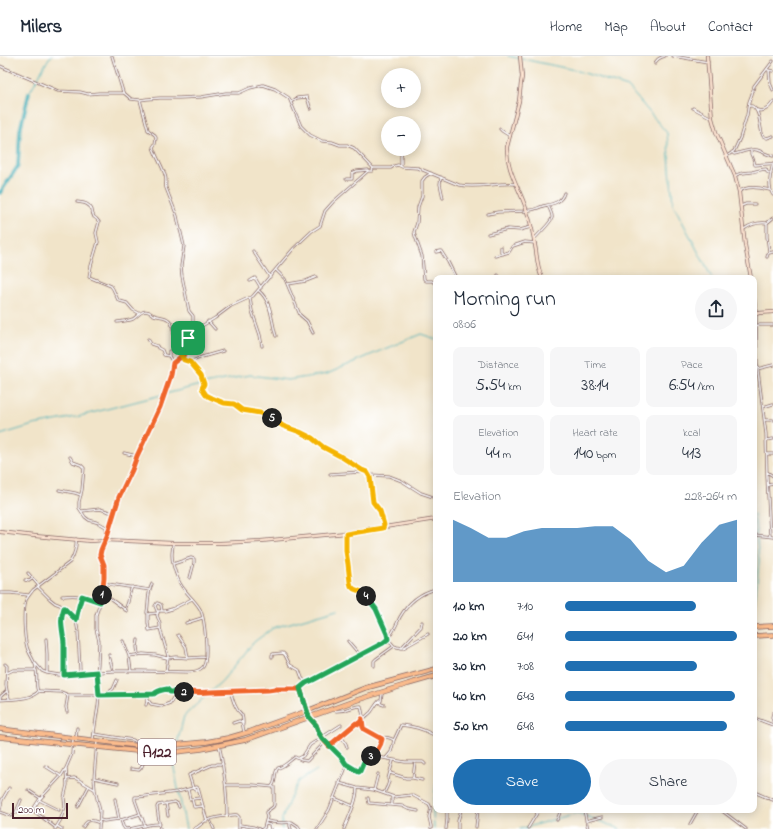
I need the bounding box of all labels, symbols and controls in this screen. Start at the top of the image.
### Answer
text: Milers [20,14,62,41]
text: Home [550,17,582,38]
text: Map [604,17,628,38]
text: About [650,17,686,38]
text: Contact [708,17,753,38]
map controls [381,68,421,156]
button: + [381,68,421,108]
button: − [381,116,421,156]
text: Morning run [453,284,556,316]
button: share [695,288,737,330]
text: 08:06 [453,315,476,334]
pin [171,321,205,355]
icon: arrive [177,327,199,349]
text: Distance [478,357,519,373]
text: Time [584,357,606,373]
text: Pace [681,357,702,373]
text: 5.54 [475,373,505,398]
text: 38:14 [581,373,609,398]
text: 6:54 [669,373,695,398]
text: km [505,379,521,395]
text: /km [695,379,714,395]
pin: 5 [262,408,282,428]
text: 5 [269,410,275,426]
text: Elevation [478,425,519,441]
text: Heart rate [572,425,618,441]
text: kcal [683,425,700,441]
text: 44 [486,441,500,466]
text: 140 [574,441,593,466]
text: 413 [682,441,701,466]
text: m [500,447,511,463]
text: bpm [593,447,616,463]
text: Elevation [453,487,501,506]
text: 228–264 m [685,487,737,506]
pin: 1 [92,585,112,605]
pin: 4 [356,586,376,606]
text: 1 [100,587,104,603]
text: 4 [364,588,368,604]
text: 1.0 km [453,597,484,616]
text: 7:10 [517,597,533,616]
text: 2.0 km [453,627,487,646]
text: 6:41 [517,627,533,646]
text: 3.0 km [453,657,486,676]
text: 7:08 [517,657,534,676]
pin: 2 [174,682,194,702]
text: 2 [181,684,187,700]
text: 4.0 km [453,687,486,706]
text: 6:43 [517,687,535,706]
text: 5.0 km [453,717,488,736]
text: 6:48 [517,717,534,736]
road number: A122 [138,739,176,765]
pin: 3 [361,746,381,766]
text: 3 [369,748,373,764]
button: Save [453,759,591,805]
button: Share [599,759,737,805]
scale bar [12,801,68,820]
text: 200 m [18,802,44,818]

